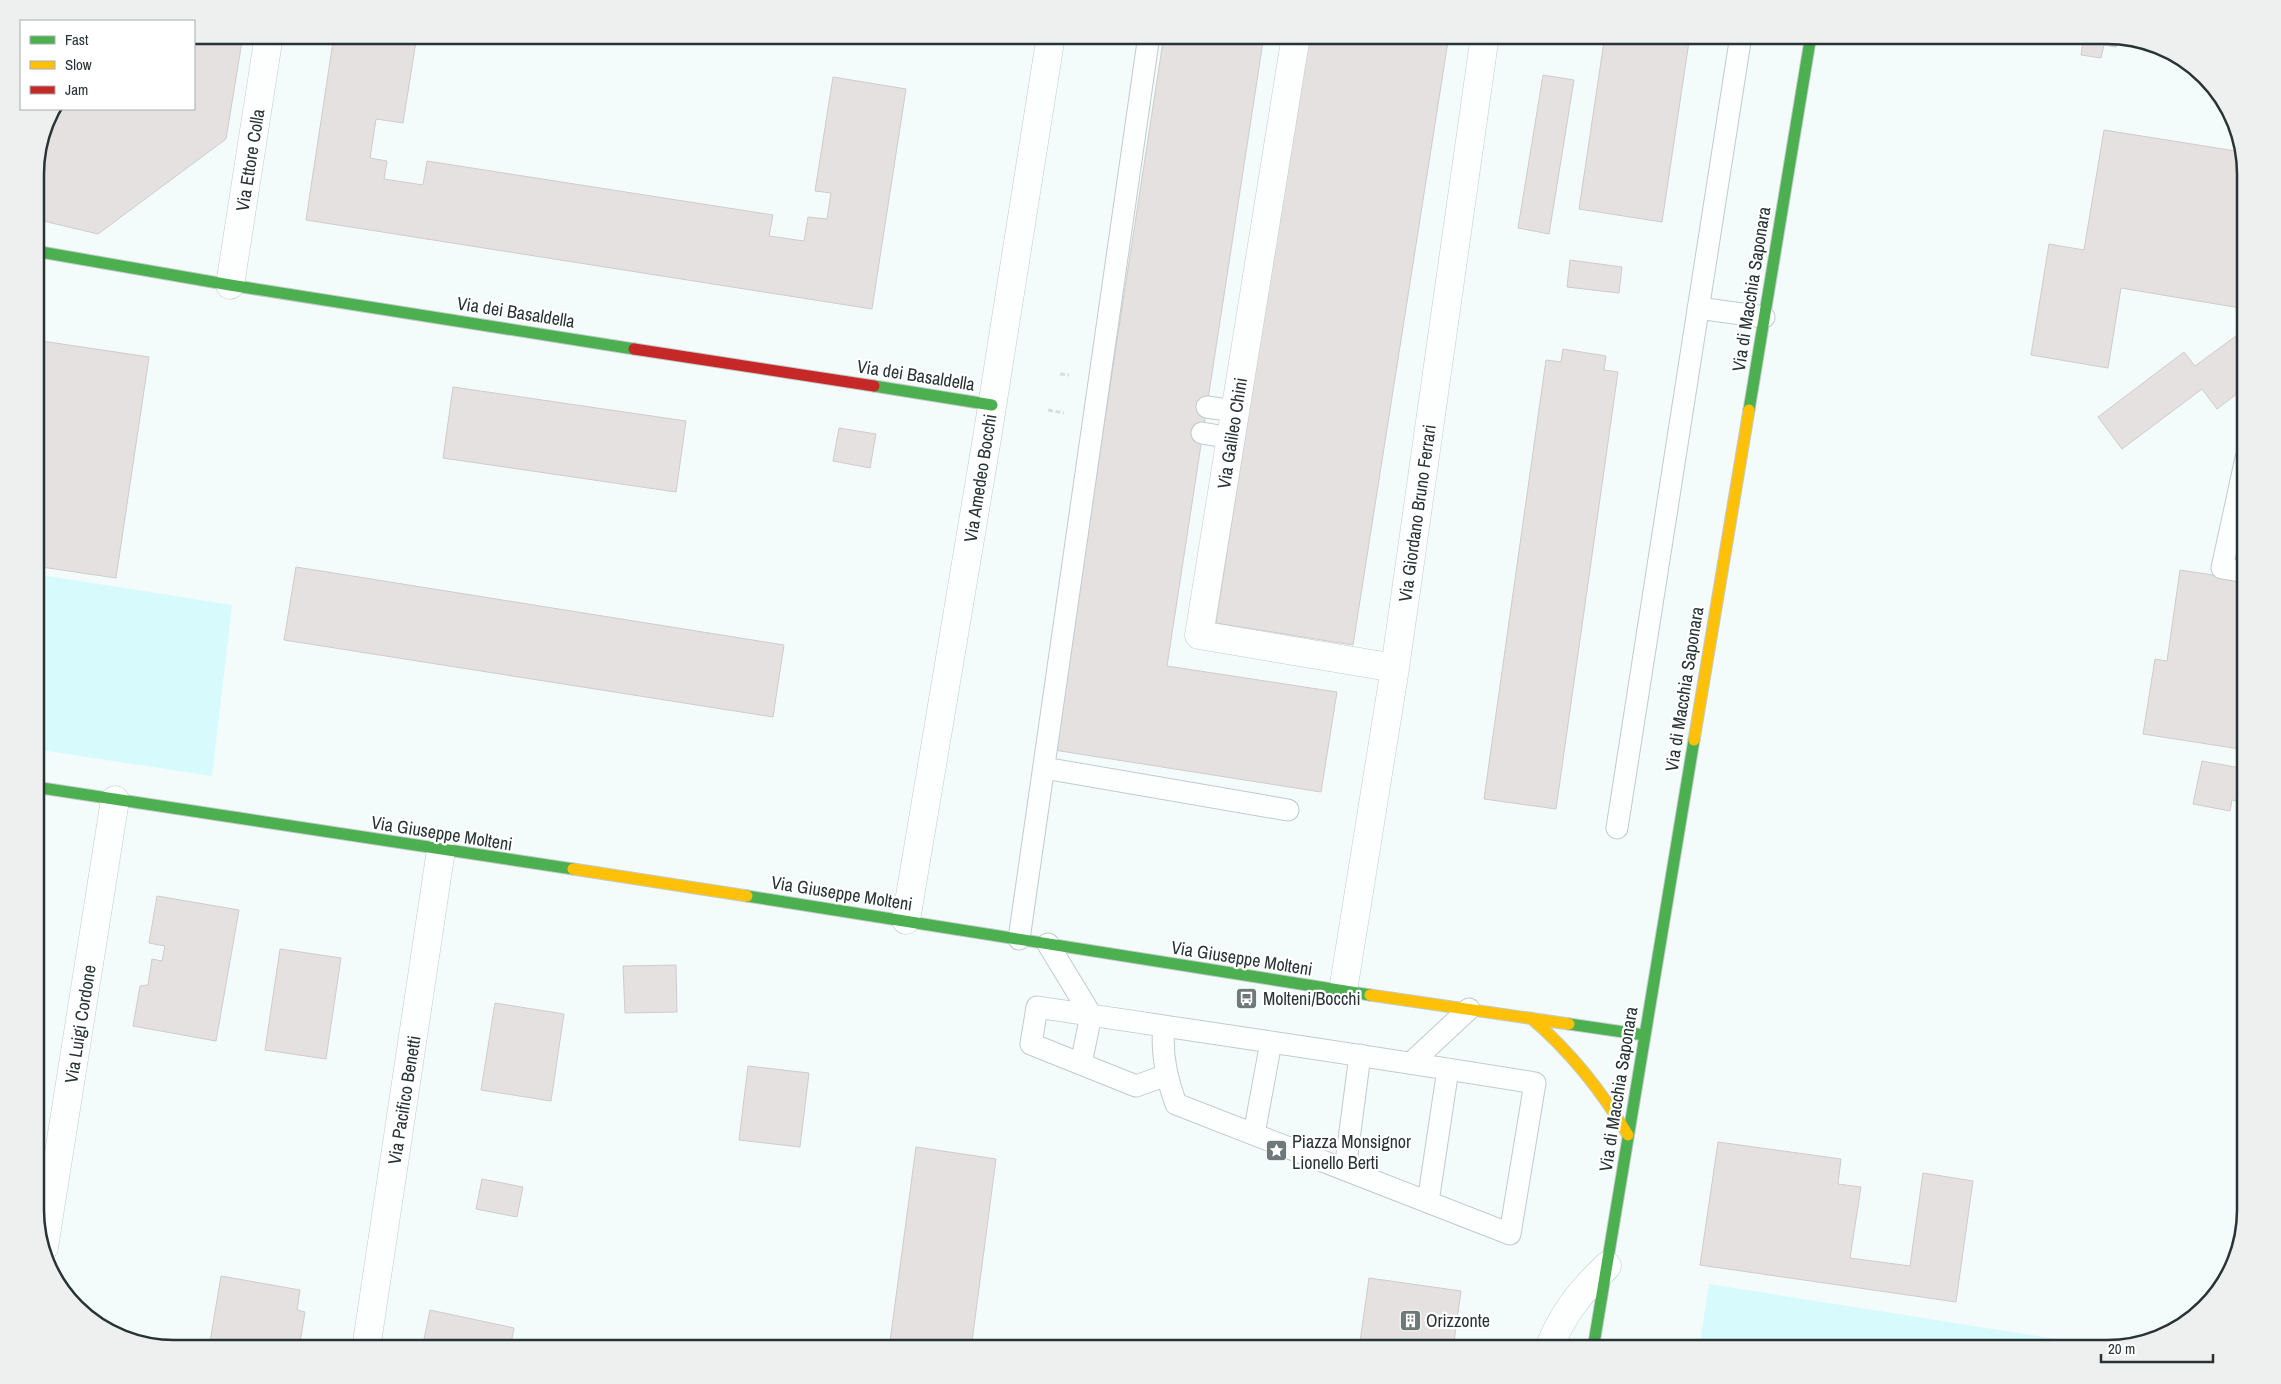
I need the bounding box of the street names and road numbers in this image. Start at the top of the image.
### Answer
street label: Via Ettore Colla [230,107,270,213]
street label: Via di Macchia Saponara [1726,205,1776,373]
street label: Via dei Basaldella [455,290,577,334]
street label: Via dei Basaldella [855,353,977,397]
street label: Via Galileo Chini [1211,376,1253,490]
street label: Via Amedeo Bocchi [958,412,1002,544]
street label: Via Giordano Bruno Ferrari [1392,423,1442,603]
street label: Via di Macchia Saponara [1659,605,1709,773]
street label: Via Giuseppe Molteni [370,810,514,856]
street label: Via Giuseppe Molteni [770,870,914,916]
street label: Via Giuseppe Molteni [1170,935,1314,981]
street label: Via Luigi Cordone [58,963,102,1085]
street label: Via di Macchia Saponara [1593,1005,1643,1173]
street label: Via Pacifico Benetti [381,1034,427,1166]

